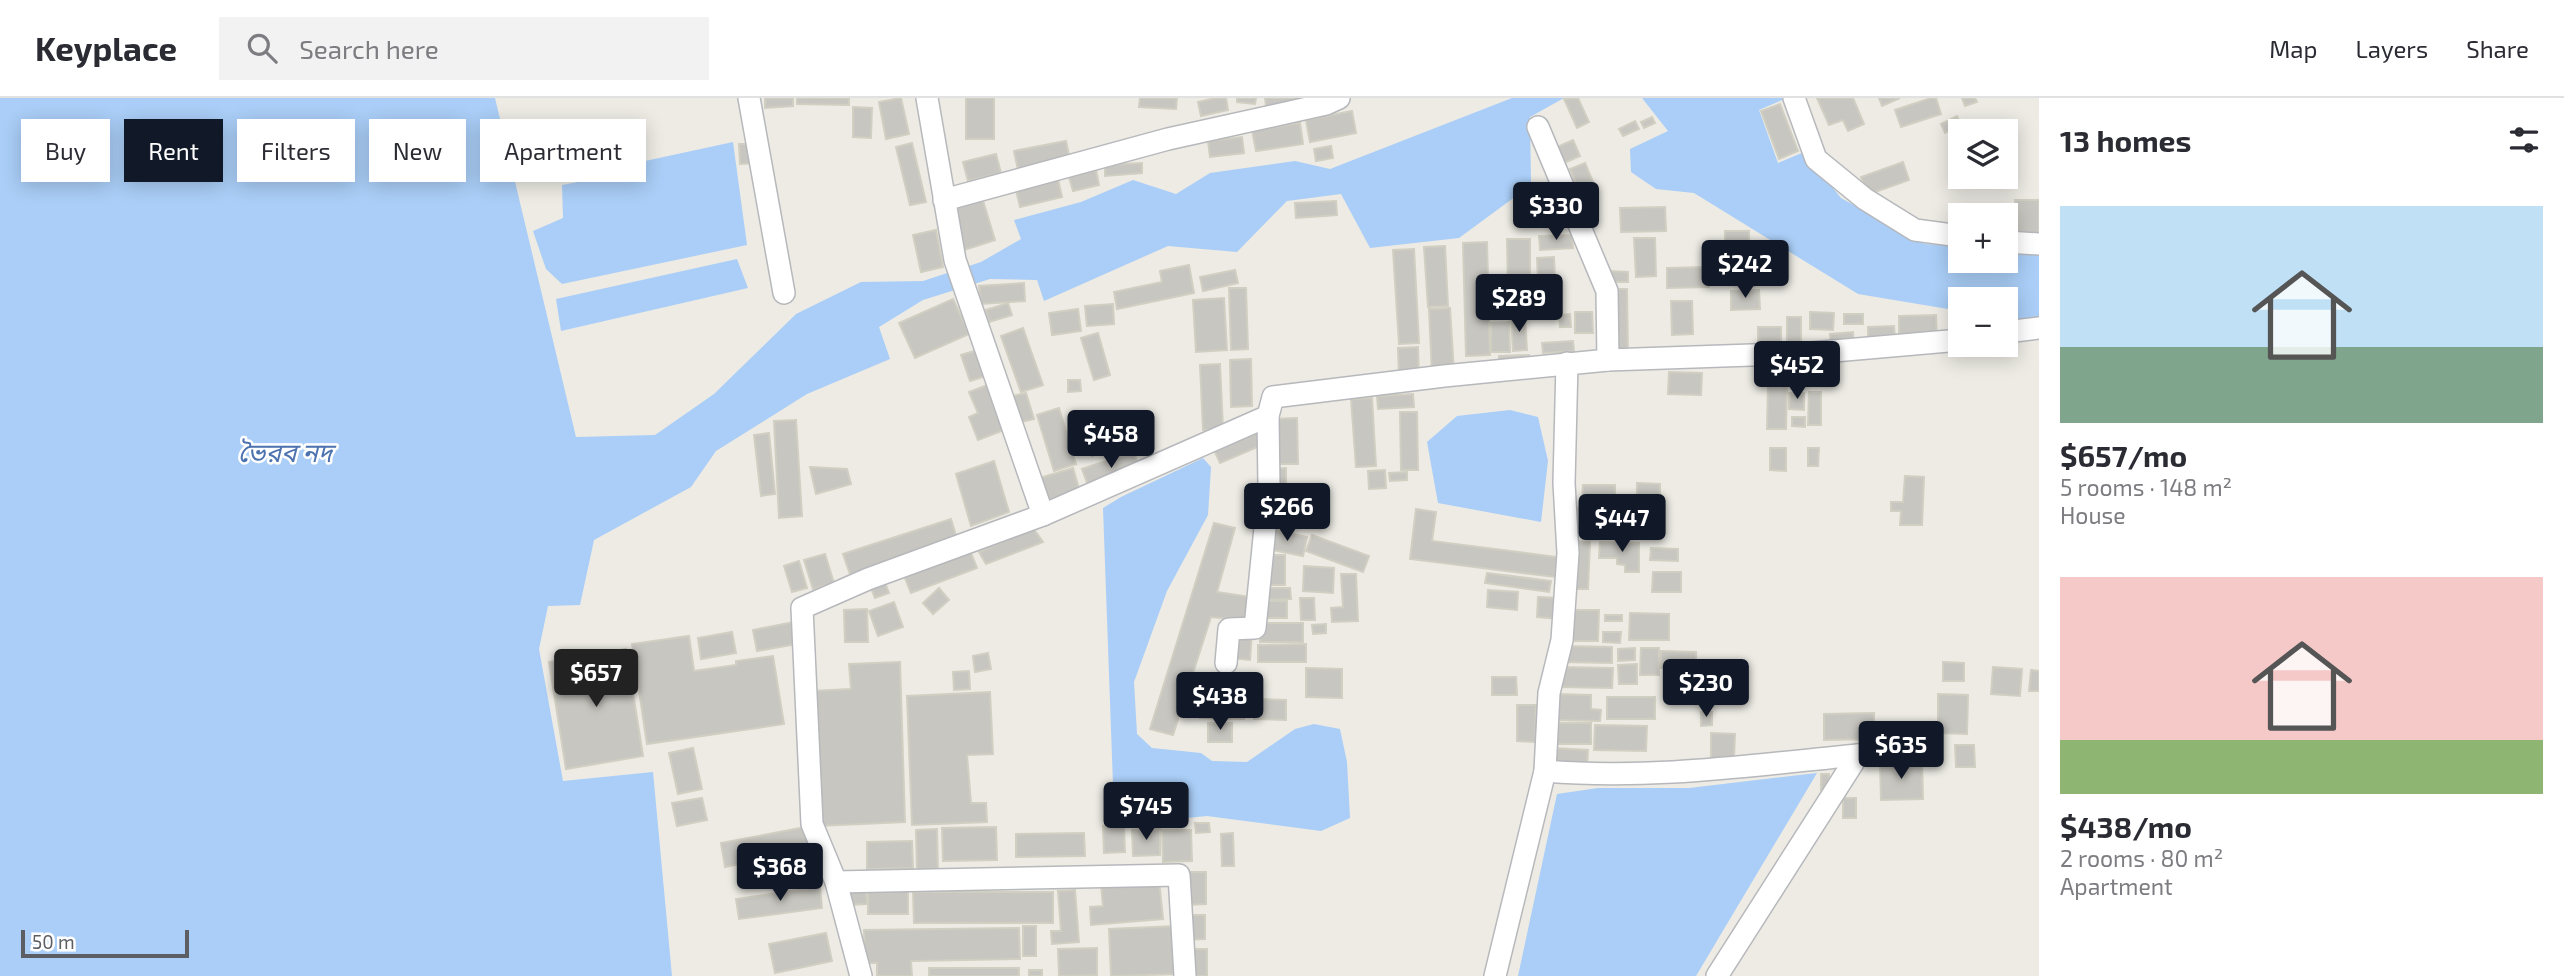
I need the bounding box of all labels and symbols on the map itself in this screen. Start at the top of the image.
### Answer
pin: $330 [1515,183,1597,242]
pin: $242 [1704,240,1786,300]
pin: $289 [1478,274,1560,334]
pin: $452 [1756,342,1838,401]
pin: $458 [1070,410,1152,470]
water label: ভৈরব নদ [238,436,337,467]
pin: $266 [1246,484,1328,543]
pin: $447 [1581,494,1663,554]
pin: $657 [555,650,637,709]
pin: $230 [1665,660,1747,719]
pin: $438 [1179,672,1261,732]
pin: $635 [1860,722,1942,781]
pin: $745 [1105,782,1187,842]
pin: $368 [739,844,821,903]
scale bar [21,927,189,959]

